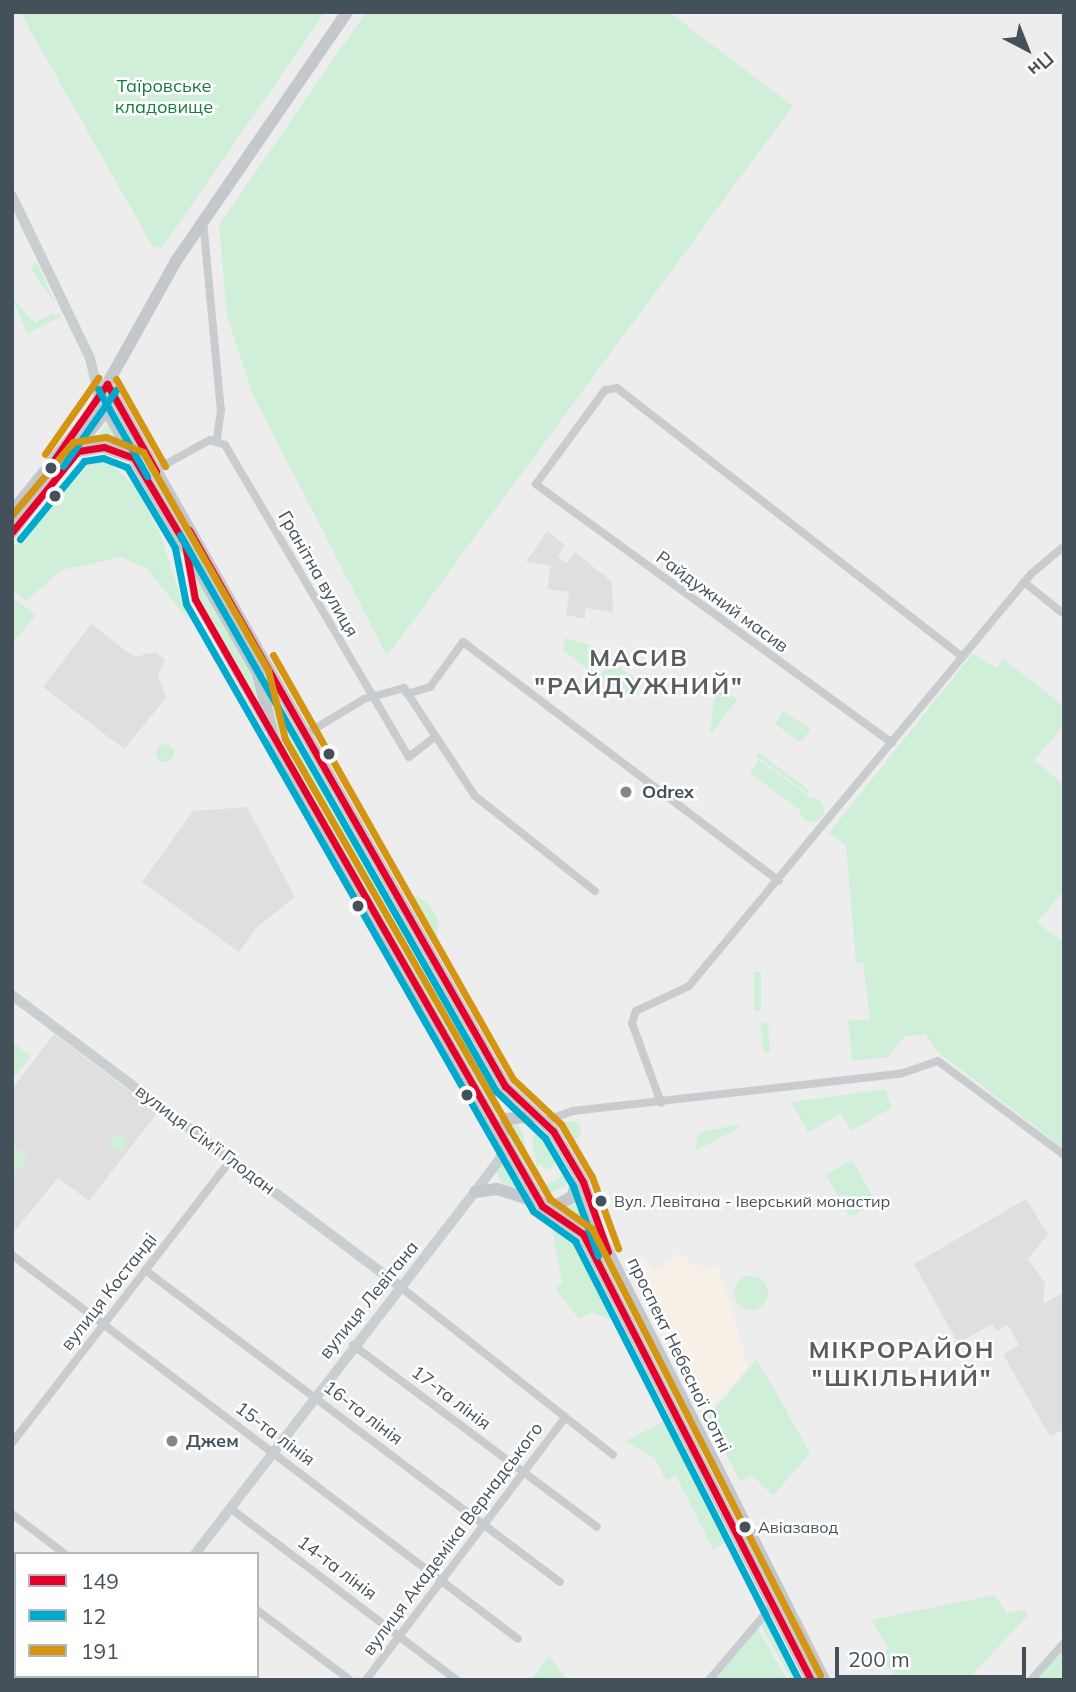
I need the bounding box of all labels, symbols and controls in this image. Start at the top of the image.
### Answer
north arrow [992,14,1062,84]
text: Пн [1023,47,1059,82]
park label: Таїровське кладовище [115,76,213,119]
unlabelled marker [44,461,58,475]
unlabelled marker [48,489,62,503]
street label: Гранітна вулиця [273,507,363,641]
street label: Райдужний масив [652,547,792,657]
district label: МАСИВ "РАЙДУЖНИЙ" [536,644,742,700]
unlabelled marker [322,747,336,761]
place label: Odrex [642,781,694,803]
marker: Odrex [616,782,636,802]
unlabelled marker [351,899,365,913]
street label: вулиця Сім'ї Глодан [131,1080,279,1200]
unlabelled marker [460,1088,474,1102]
place label: Вул. Левітана - Іверський монастир [614,1191,890,1211]
marker: Вул. Левітана - Іверський монастир [594,1194,608,1208]
street label: вулиця Костанді [57,1229,161,1355]
street label: вулиця Левітана [315,1237,423,1363]
street label: проспект Небесної Сотні [622,1254,736,1456]
district label: МІКРОРАЙОН "ШКІЛЬНИЙ" [810,1336,994,1392]
street label: 17-та лінія [407,1361,495,1435]
street label: 16-та лінія [319,1376,407,1450]
street label: 15-та лінія [231,1397,319,1471]
street label: вулиця Академіка Вернадського [358,1418,548,1660]
place label: Джем [186,1430,239,1452]
marker: Джем [164,1433,180,1449]
place label: Авіазавод [758,1517,838,1537]
marker: Авіазавод [738,1520,752,1534]
street label: 14-та лінія [293,1531,381,1605]
legend [14,1552,259,1678]
text: 149 [81,1568,119,1594]
text: 12 [81,1603,106,1629]
scale bar [838,1632,1029,1676]
text: 191 [81,1638,119,1664]
text: 200 m [848,1646,910,1672]

